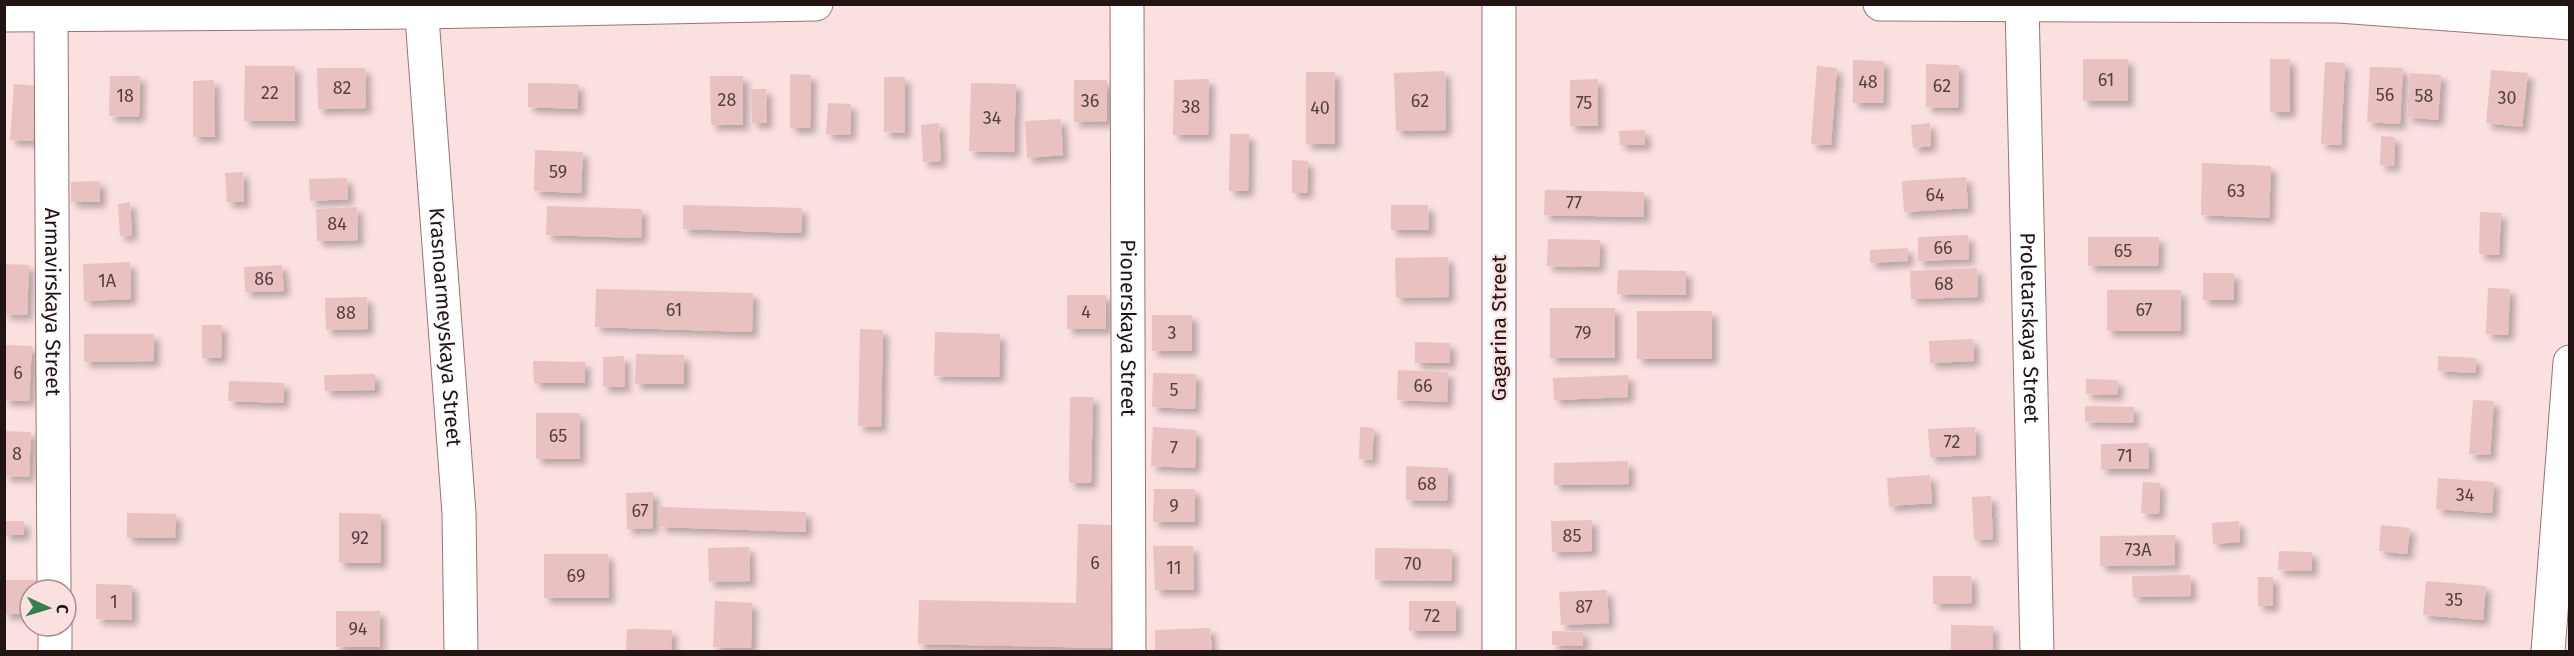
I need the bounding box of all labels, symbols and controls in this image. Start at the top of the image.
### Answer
house number: 61 [2098,69,2114,91]
house number: 48 [1858,71,1878,93]
house number: 62 [1933,75,1951,97]
house number: 82 [333,77,351,99]
house number: 22 [261,82,279,104]
house number: 56 [2376,84,2394,106]
house number: 18 [116,85,134,107]
house number: 58 [2415,85,2434,107]
house number: 30 [2497,87,2517,109]
house number: 28 [718,89,736,111]
house number: 36 [1081,90,1099,112]
house number: 62 [1411,90,1429,112]
house number: 75 [1576,92,1592,114]
house number: 38 [1182,96,1201,118]
house number: 40 [1310,97,1330,119]
house number: 34 [983,107,1002,129]
house number: 59 [549,161,567,183]
house number: 63 [2227,180,2245,202]
house number: 64 [1925,184,1945,206]
house number: 77 [1566,192,1582,214]
street label: Krasnoarmeyskaya Street [423,207,467,448]
street label: Armavirskaya Street [39,208,66,397]
house number: 84 [327,213,347,235]
street label: Proletarskaya Street [2014,232,2045,424]
house number: 66 [1933,237,1953,259]
street label: Pionerskaya Street [1115,239,1141,417]
house number: 65 [2114,240,2132,262]
street label: Gagarina Street [1486,254,1512,401]
house number: 86 [254,268,274,290]
house number: 1А [98,270,117,292]
house number: 68 [1934,273,1954,295]
house number: 61 [666,299,682,321]
house number: 67 [2135,299,2153,321]
house number: 4 [1081,301,1091,323]
house number: 88 [336,302,356,324]
house number: 3 [1168,322,1176,344]
house number: 79 [1574,322,1592,344]
house number: 6 [13,362,23,384]
house number: 66 [1413,375,1433,397]
house number: 5 [1169,379,1179,401]
house number: 65 [549,425,567,447]
house number: 72 [1944,431,1960,453]
house number: 7 [1170,437,1178,459]
house number: 8 [12,443,22,465]
house number: 71 [2117,445,2133,467]
house number: 68 [1417,473,1437,495]
house number: 34 [2456,484,2475,506]
house number: 9 [1169,495,1179,517]
house number: 67 [631,500,649,522]
house number: 85 [1563,525,1581,547]
house number: 92 [351,527,369,549]
house number: 73А [2124,539,2152,561]
house number: 6 [1090,552,1100,574]
house number: 70 [1404,553,1422,575]
house number: 11 [1166,557,1182,579]
house number: 69 [567,565,585,587]
north arrow [18,578,78,638]
house number: 35 [2445,589,2463,611]
house number: 1 [110,591,118,613]
house number: 87 [1575,596,1593,618]
text: С [53,604,72,615]
house number: 72 [1424,605,1440,627]
house number: 94 [349,618,368,640]

